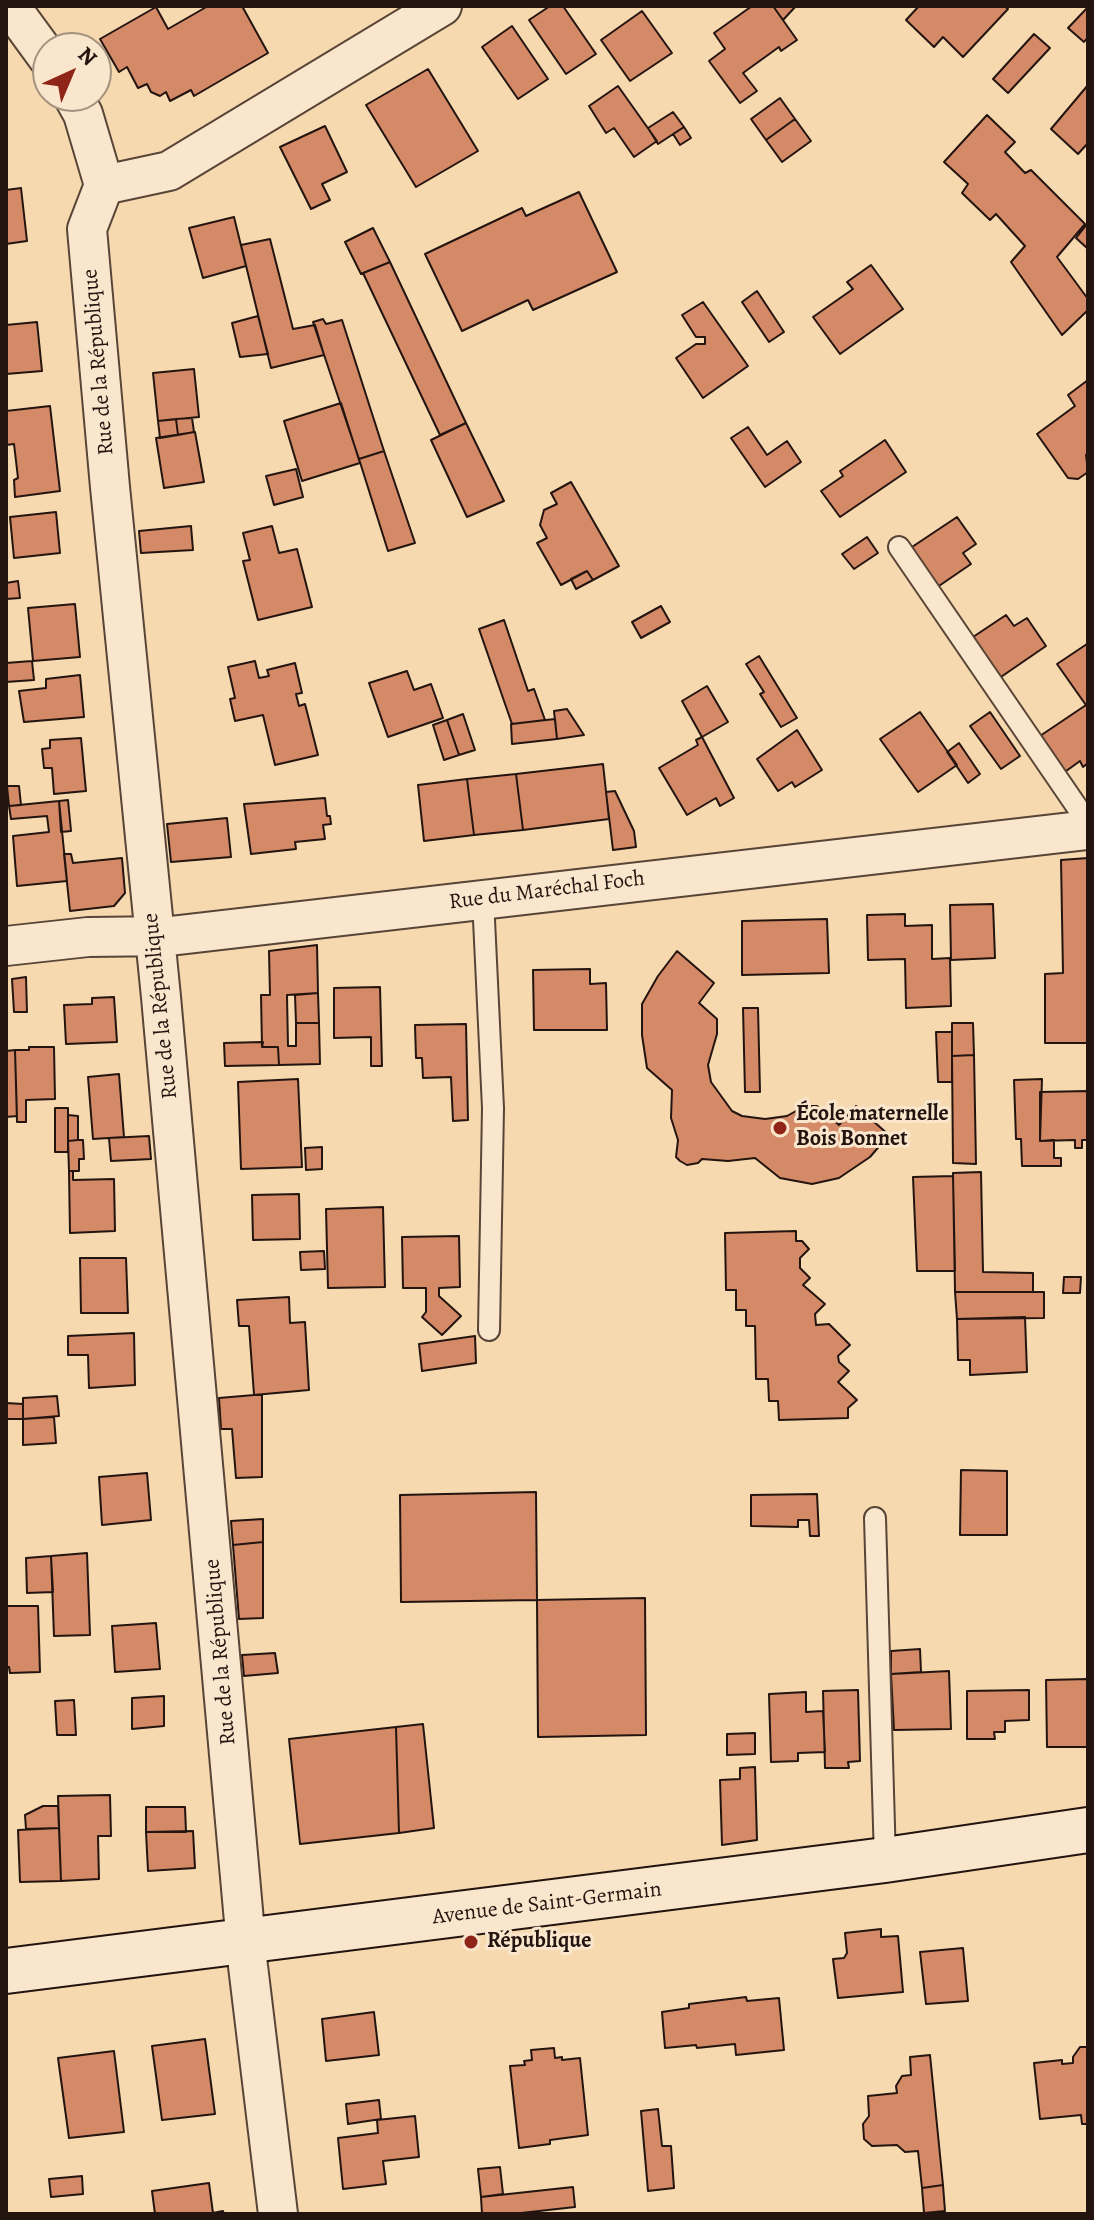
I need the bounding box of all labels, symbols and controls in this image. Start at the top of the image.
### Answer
north arrow [32,32,112,112]
text: N [71,40,103,73]
street label: Rue de la République [78,268,120,456]
street label: Rue du Maréchal Foch [448,866,646,916]
street label: Rue de la République [138,912,184,1100]
place label: École maternelle Bois Bonnet [796,1102,949,1154]
marker: École maternelle Bois Bonnet [771,1119,789,1137]
street label: Rue de la République [200,1558,242,1746]
street label: Avenue de Saint-Germain [431,1877,663,1931]
place label: République [487,1929,591,1955]
marker: République [462,1933,480,1951]

